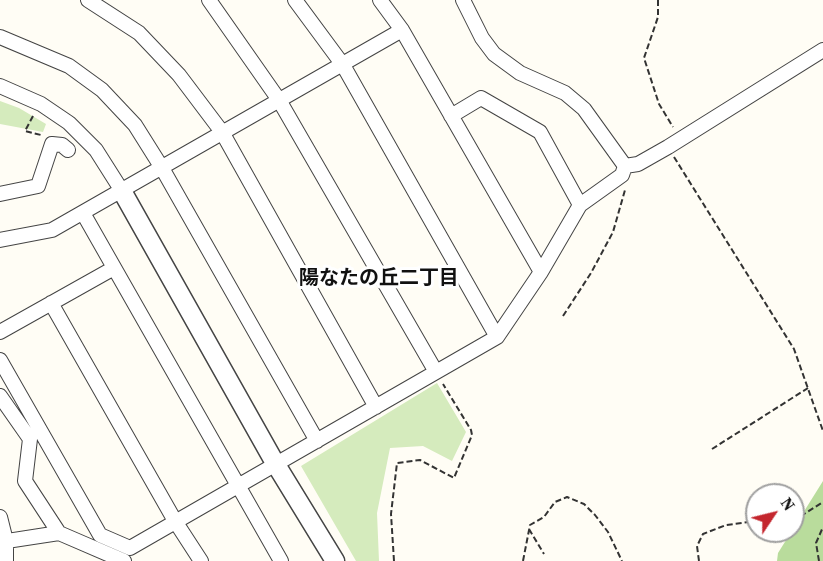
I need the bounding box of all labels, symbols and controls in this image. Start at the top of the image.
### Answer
district label: 陽なたの丘二丁目 [299,267,459,291]
north arrow [745,483,805,543]
text: N [776,493,800,515]

